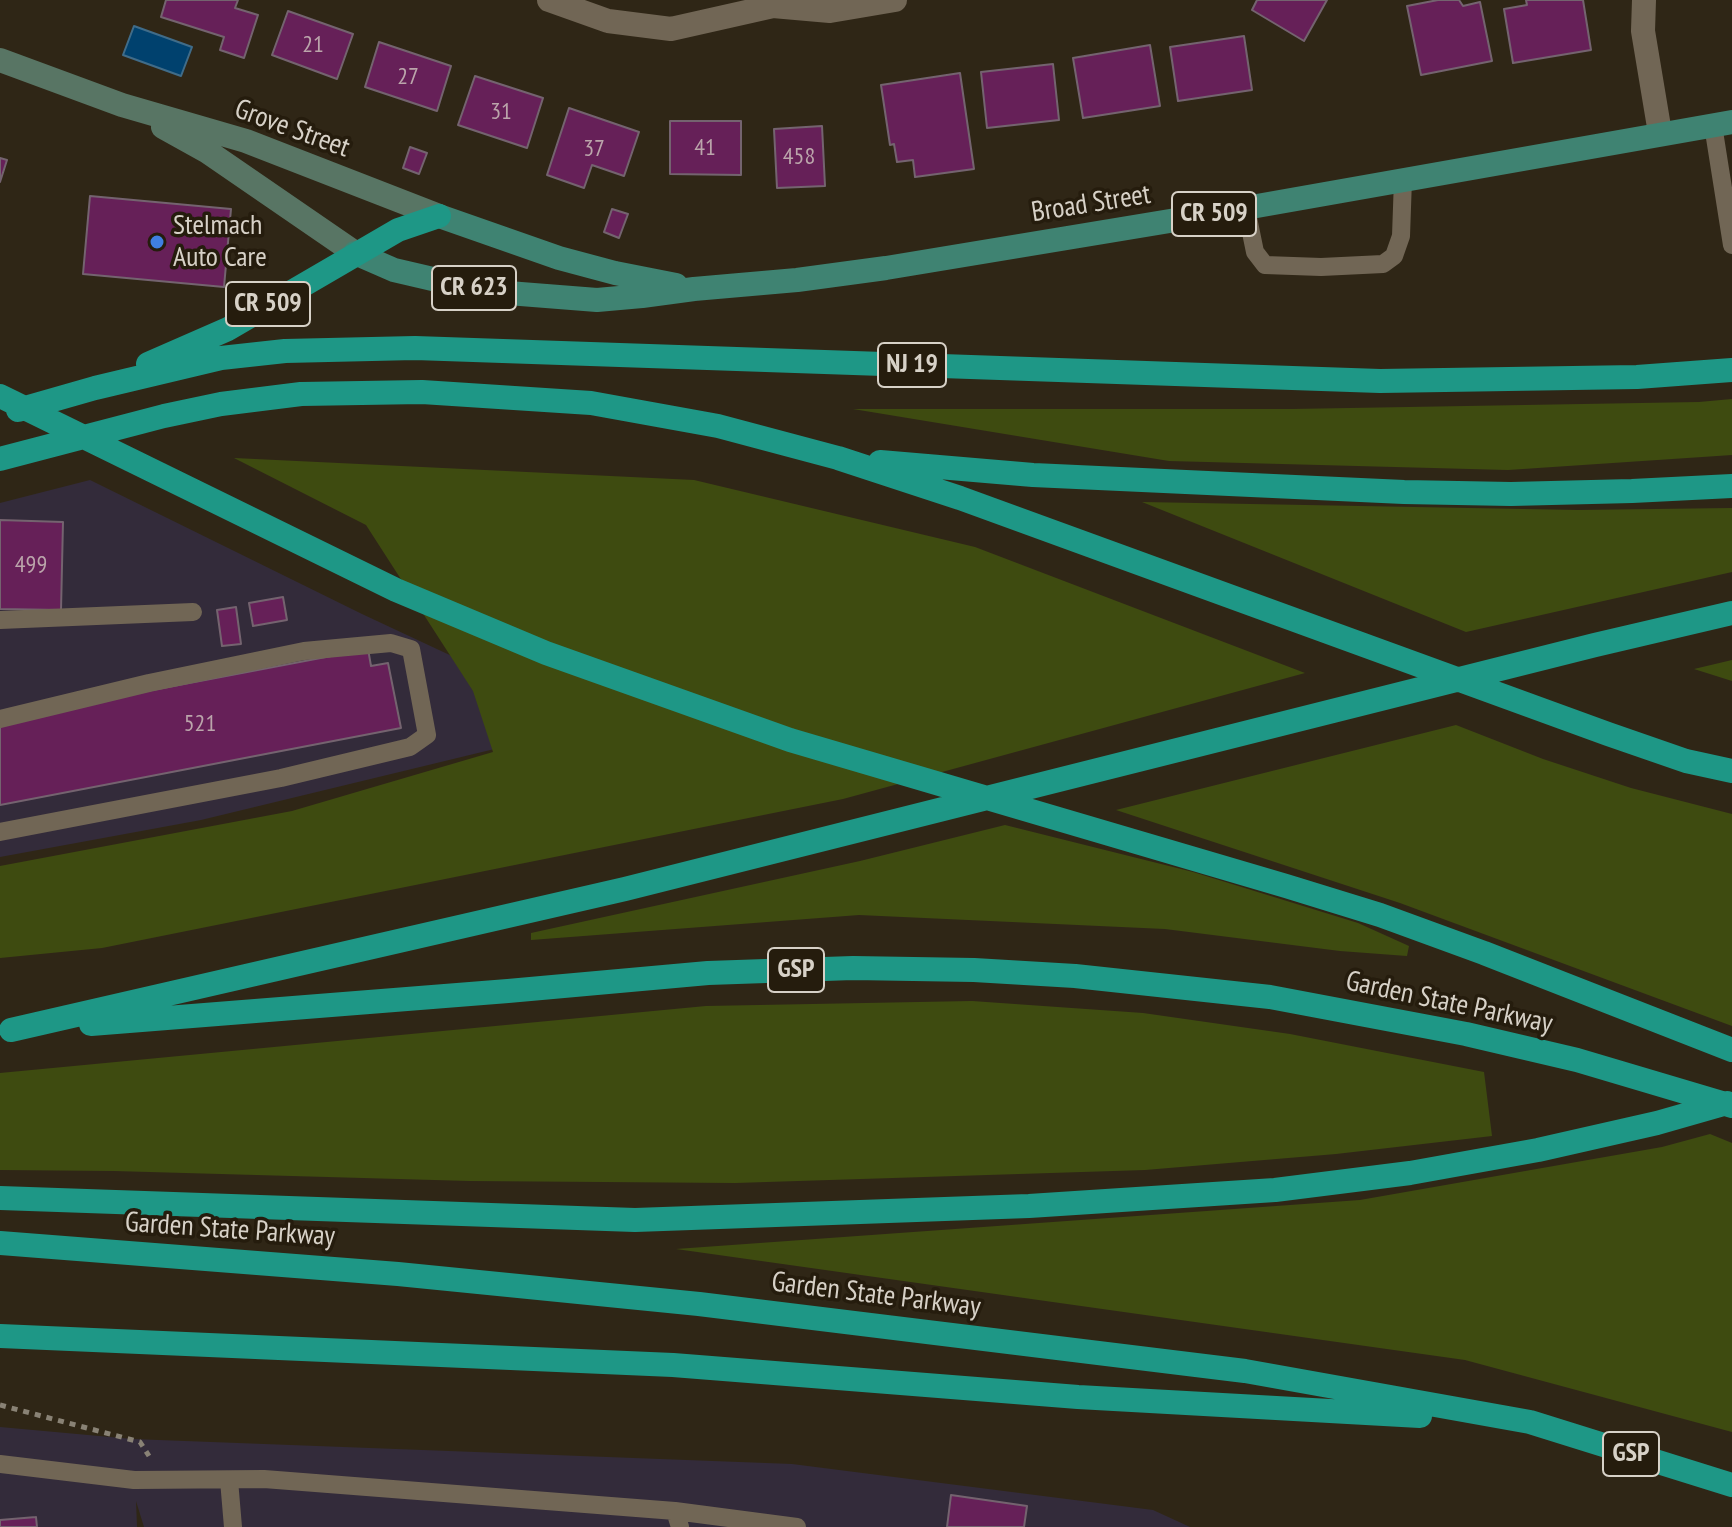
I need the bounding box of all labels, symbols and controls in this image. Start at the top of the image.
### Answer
house number: 21 [302,31,324,59]
house number: 27 [397,63,419,91]
street label: Grove Street [230,93,354,165]
house number: 31 [490,98,512,126]
house number: 41 [694,134,716,162]
house number: 37 [583,135,605,163]
house number: 458 [783,143,815,171]
street label: Broad Street [1029,178,1153,230]
road number: CR 509 [1172,192,1256,236]
place label: Stelmach Auto Care [173,209,267,275]
marker: Stelmach Auto Care [148,233,166,251]
road number: CR 623 [432,266,516,310]
road number: CR 509 [226,282,310,326]
road number: NJ 19 [878,343,946,387]
house number: 499 [15,551,47,579]
house number: 521 [184,710,216,738]
road number: GSP [768,948,824,992]
street label: Garden State Parkway [1343,965,1555,1041]
street label: Garden State Parkway [124,1206,336,1254]
street label: Garden State Parkway [770,1266,982,1324]
road number: GSP [1603,1432,1659,1476]

